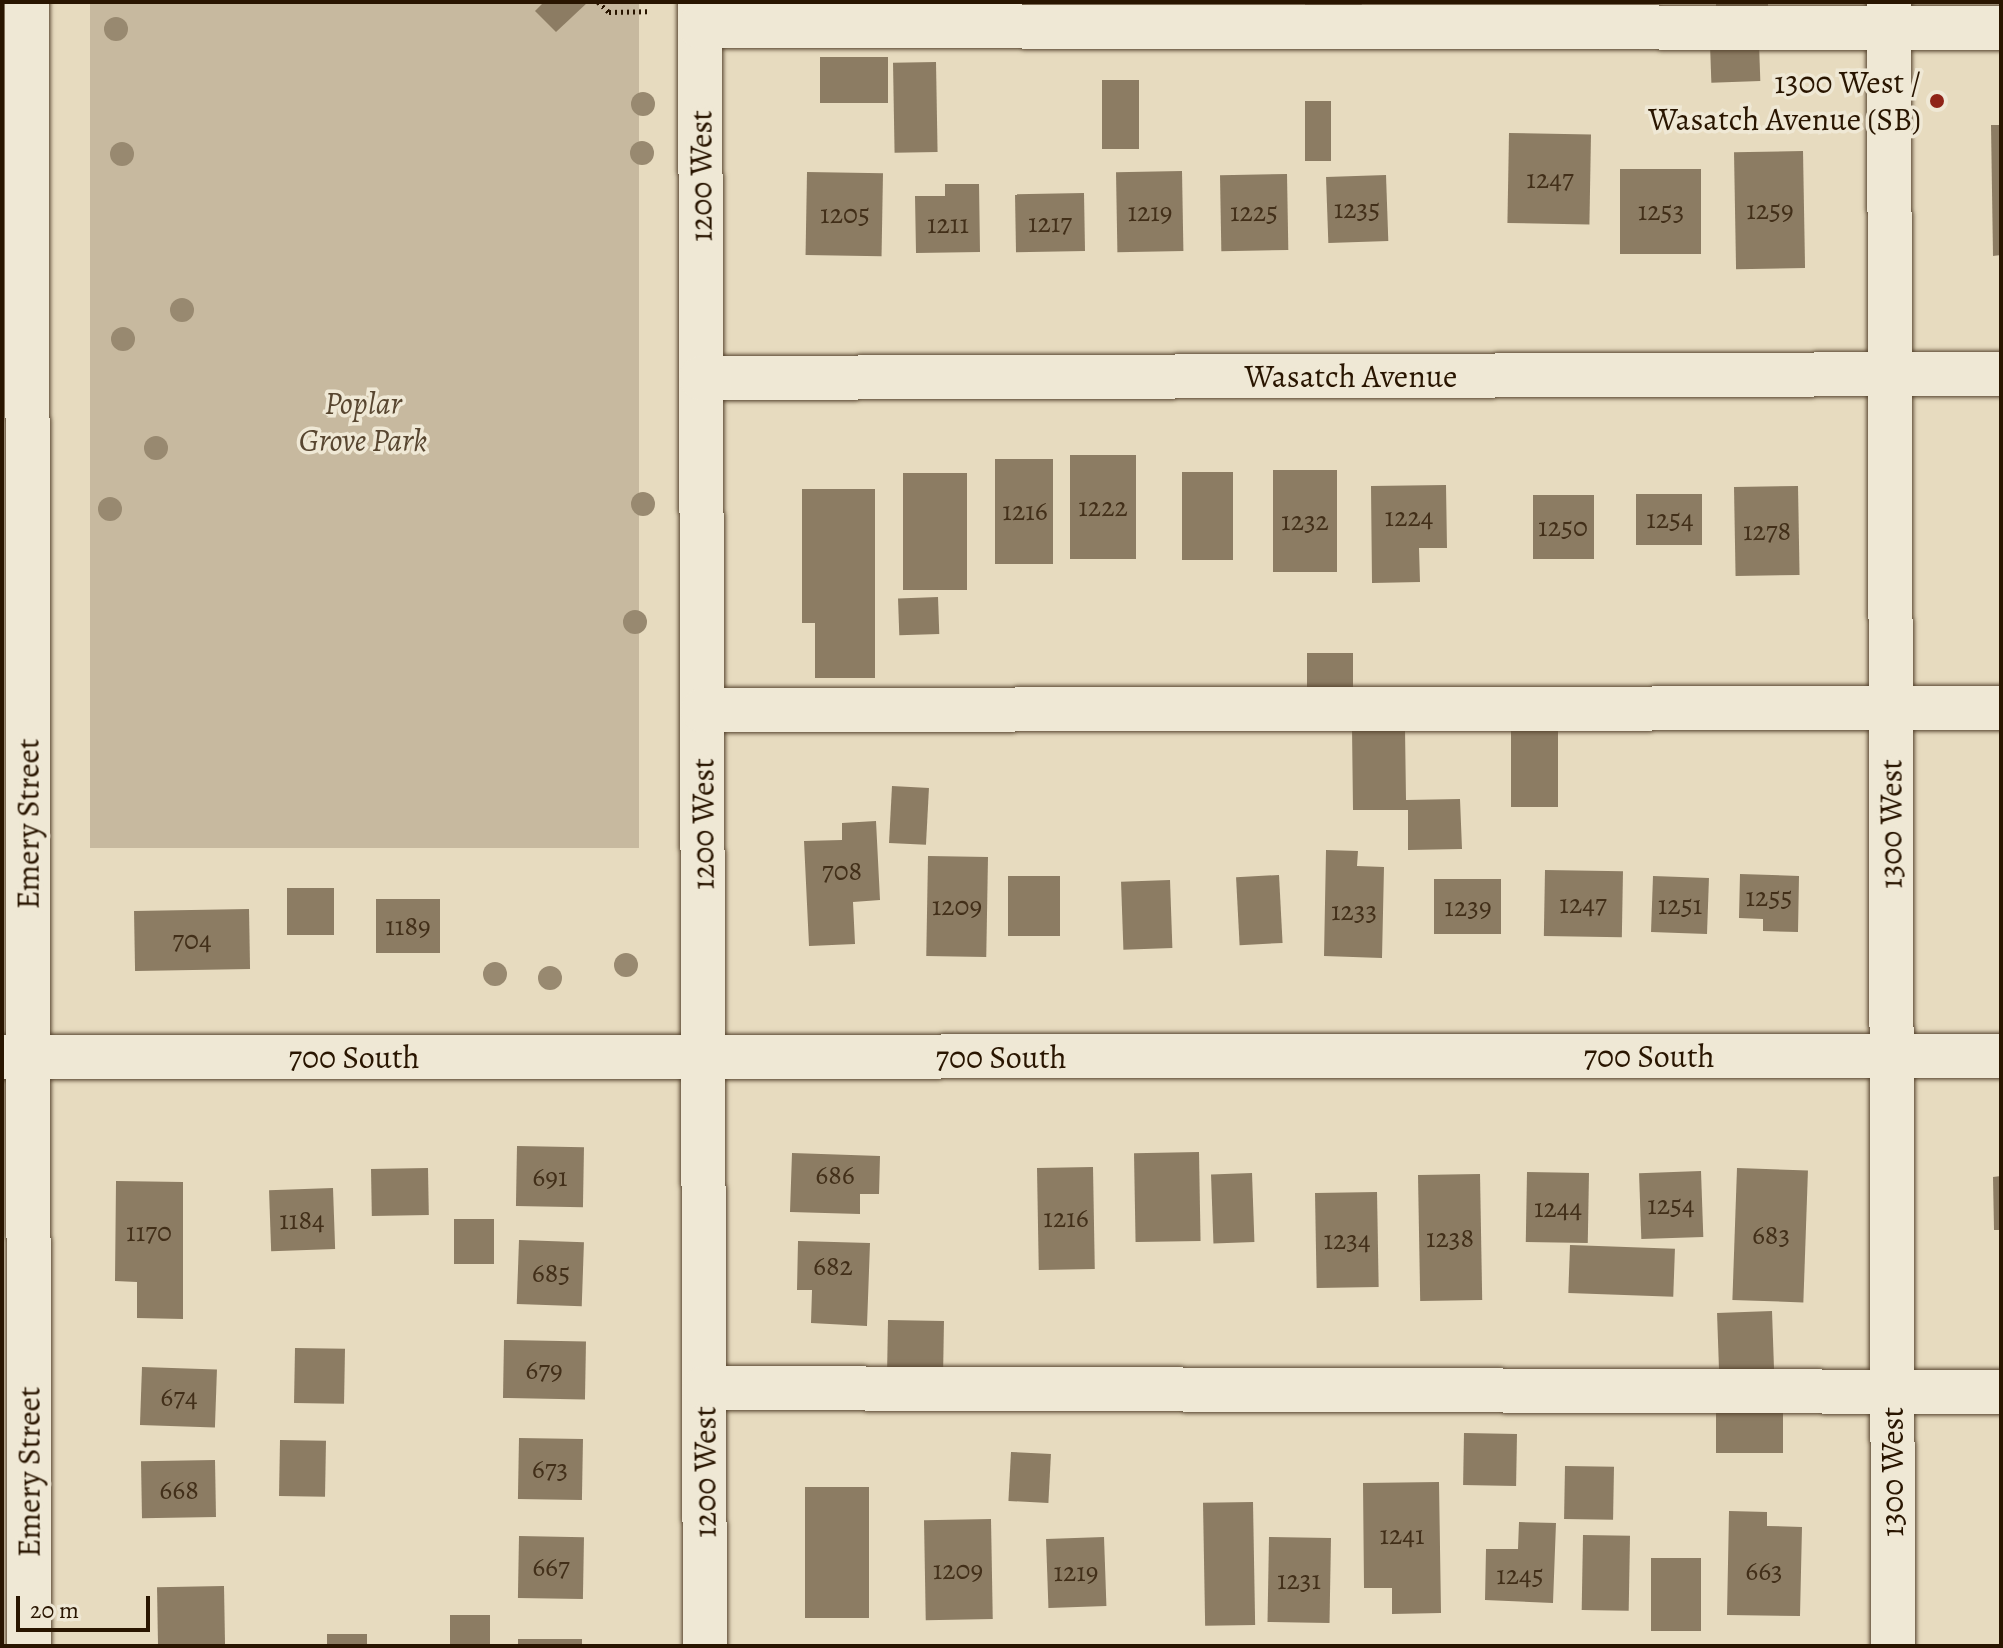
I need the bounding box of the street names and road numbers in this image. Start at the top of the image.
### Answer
street label: 1200 West [682,110,720,242]
street label: Wasatch Avenue [1245,357,1457,395]
street label: Emery Street [9,739,47,909]
street label: 1200 West [684,758,722,890]
street label: 1300 West [1872,759,1910,889]
street label: 700 South [1583,1037,1715,1075]
street label: 700 South [288,1038,420,1076]
street label: 700 South [935,1038,1067,1076]
street label: Emery Street [10,1387,48,1557]
street label: 1200 West [686,1406,724,1538]
street label: 1300 West [1873,1407,1911,1537]

